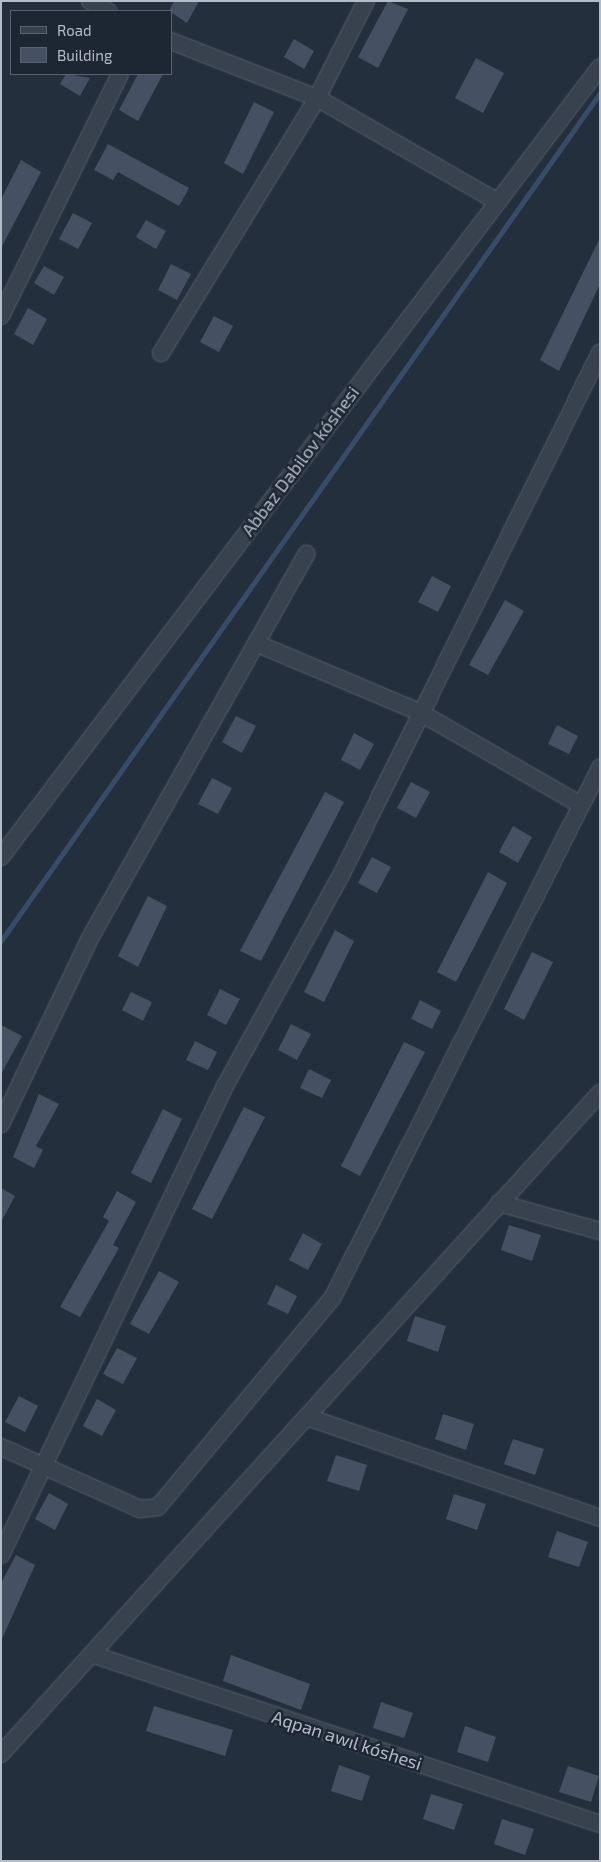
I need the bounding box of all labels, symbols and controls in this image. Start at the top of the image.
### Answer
legend [10,10,172,75]
text: Road [57,21,92,39]
text: Building [57,46,112,64]
street label: Abbaz Dabilov kóshesi [237,382,363,540]
street label: Aqpan awıl kóshesi [269,1706,425,1774]

